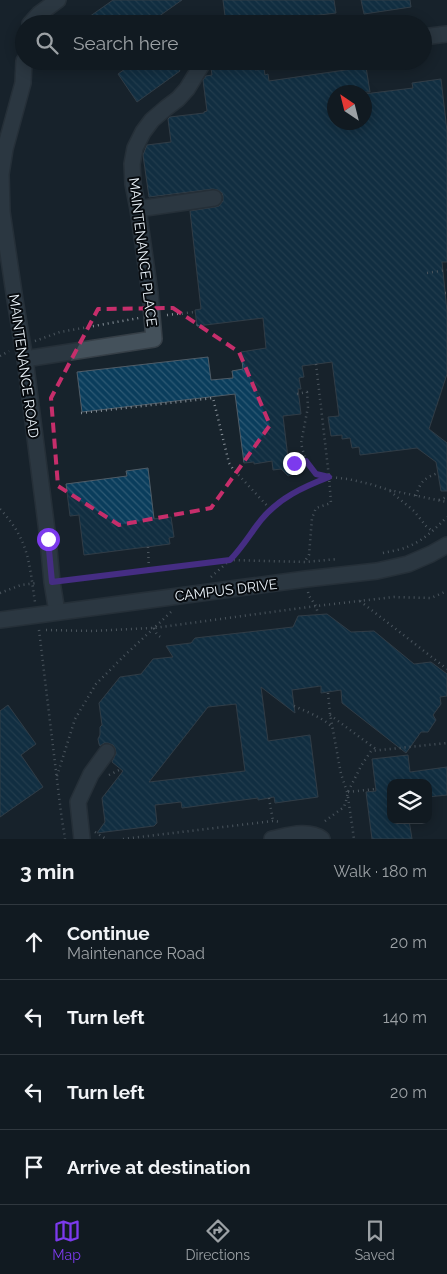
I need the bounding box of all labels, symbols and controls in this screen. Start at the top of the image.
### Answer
search box [15,15,432,70]
icon: search [33,29,61,57]
text: Search here [73,32,179,54]
north arrow [327,85,372,130]
street label: MAINTENANCE PLACE [126,177,160,327]
street label: MAINTENANCE ROAD [6,293,42,439]
route end [283,452,306,475]
route start [37,528,60,551]
street label: CAMPUS DRIVE [174,576,278,604]
map controls [387,779,432,824]
button: layers [387,779,432,824]
text: 3 min [20,859,74,884]
text: Walk · 180 m [333,862,427,881]
text: Continue [67,922,150,944]
icon: ahead [20,928,48,956]
text: 20 m [390,933,427,952]
text: Maintenance Road [67,944,205,963]
icon: left [20,1003,48,1031]
text: Turn left [67,1006,144,1028]
text: 140 m [383,1008,427,1027]
icon: left [20,1078,48,1106]
text: Turn left [67,1081,144,1103]
text: 20 m [390,1083,427,1102]
icon: arrive [20,1153,48,1181]
text: Arrive at destination [67,1156,251,1178]
tab: Map [52,1217,81,1263]
tab: Directions [185,1217,250,1263]
tab: Saved [355,1217,395,1263]

